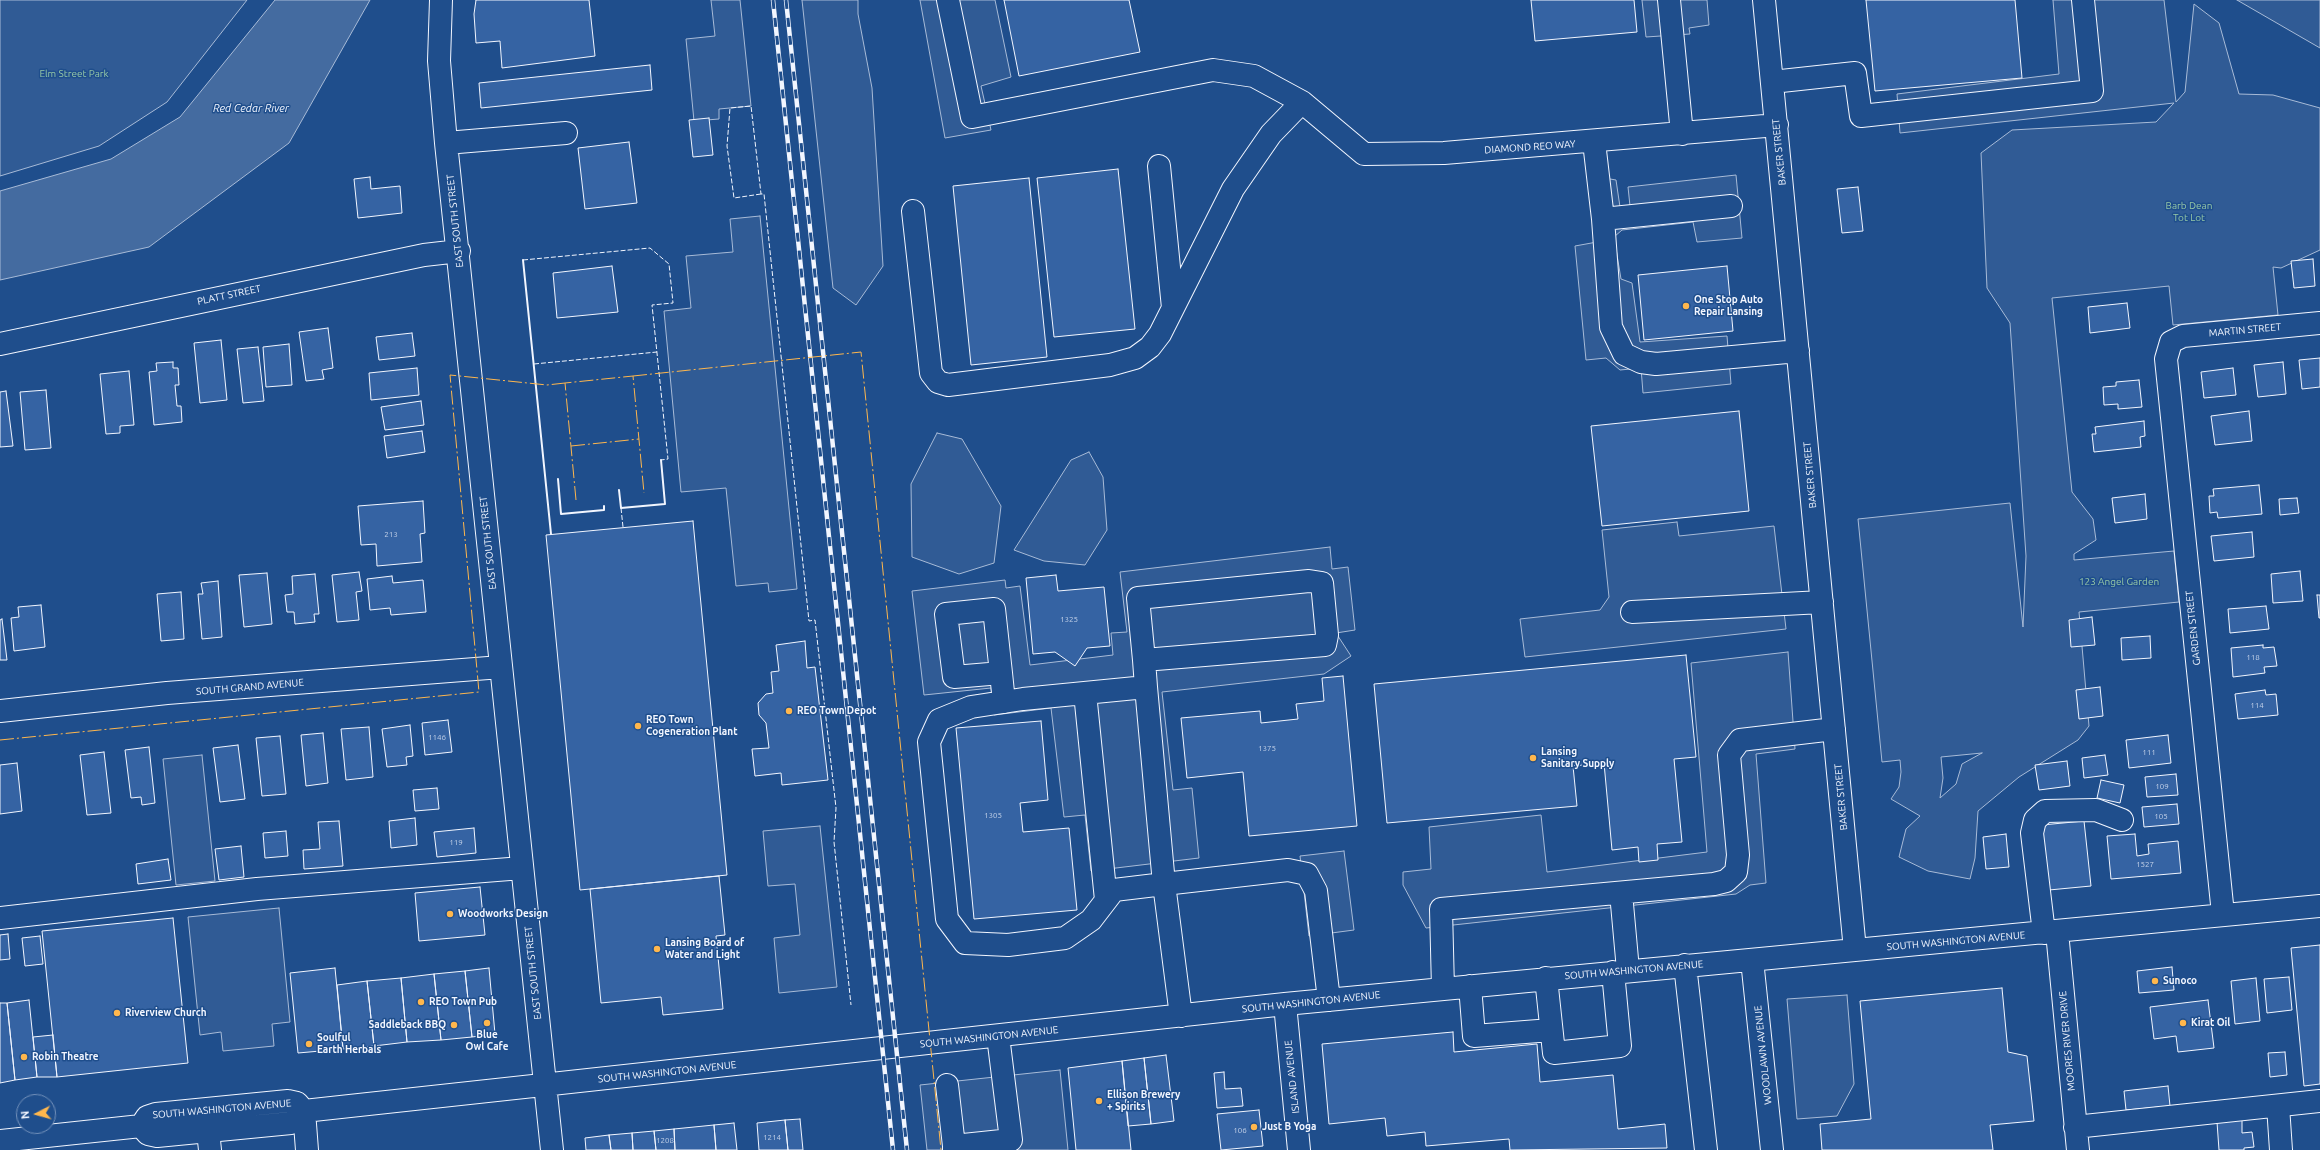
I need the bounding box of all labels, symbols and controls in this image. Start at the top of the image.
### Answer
park label: Elm Street Park [39,68,109,80]
water label: Red Cedar River [213,101,289,115]
street label: BAKER STREET [1770,118,1788,186]
street label: DIAMOND REO WAY [1484,138,1576,156]
street label: EAST SOUTH STREET [444,174,466,268]
park label: Barb Dean Tot Lot [2166,200,2212,224]
street label: PLATT STREET [196,282,262,308]
place label: One Stop Auto Repair Lansing [1694,294,1763,318]
marker: One Stop Auto Repair Lansing [1681,301,1691,311]
street label: MARTIN STREET [2208,321,2282,339]
street label: BAKER STREET [1801,441,1819,509]
street label: EAST SOUTH STREET [477,496,499,590]
house number: 213 [384,529,398,539]
park label: 123 Angel Garden [2079,576,2159,588]
street label: GARDEN STREET [2183,590,2203,666]
house number: 1325 [1060,614,1078,624]
house number: 118 [2246,652,2260,662]
street label: SOUTH GRAND AVENUE [196,676,304,698]
house number: 114 [2250,700,2264,710]
place label: REO Town Depot [797,705,876,717]
marker: REO Town Depot [784,706,794,716]
place label: REO Town Cogeneration Plant [646,714,737,738]
marker: REO Town Cogeneration Plant [633,721,643,731]
house number: 1146 [428,732,446,742]
house number: 1375 [1258,743,1276,753]
place label: Lansing Sanitary Supply [1541,746,1614,770]
house number: 111 [2142,747,2156,757]
marker: Lansing Sanitary Supply [1528,753,1538,763]
street label: BAKER STREET [1832,763,1850,831]
house number: 109 [2155,781,2169,791]
house number: 1305 [984,810,1002,820]
house number: 105 [2154,811,2168,821]
house number: 119 [449,837,463,847]
house number: 1527 [2136,859,2154,869]
place label: Woodworks Design [458,908,548,920]
marker: Woodworks Design [445,909,455,919]
street label: EAST SOUTH STREET [522,926,544,1020]
street label: SOUTH WASHINGTON AVENUE [1886,929,2026,953]
place label: Lansing Board of Water and Light [665,937,744,960]
marker: Lansing Board of Water and Light [652,944,662,954]
street label: SOUTH WASHINGTON AVENUE [1564,958,1704,982]
place label: Sunoco [2163,975,2197,987]
marker: Sunoco [2150,976,2160,986]
street label: SOUTH WASHINGTON AVENUE [1241,989,1381,1015]
street label: MOORES RIVER DRIVE [2057,990,2077,1092]
place label: REO Town Pub [429,996,497,1008]
marker: REO Town Pub [416,997,426,1007]
street label: WOODLAWN AVENUE [1752,1005,1774,1105]
place label: Riverview Church [125,1007,207,1019]
marker: Riverview Church [112,1008,122,1018]
place label: Kirat Oil [2191,1017,2230,1029]
marker: Blue Owl Cafe [482,1018,492,1028]
marker: Kirat Oil [2178,1018,2188,1028]
place label: Saddleback BBQ [369,1019,446,1031]
marker: Saddleback BBQ [449,1020,459,1030]
street label: SOUTH WASHINGTON AVENUE [919,1024,1059,1050]
place label: Blue Owl Cafe [466,1029,508,1052]
place label: Soulful Earth Herbals [317,1032,381,1056]
marker: Soulful Earth Herbals [304,1039,314,1049]
street label: ISLAND AVENUE [1282,1040,1302,1114]
place label: Robin Theatre [32,1051,99,1063]
marker: Robin Theatre [19,1052,29,1062]
street label: SOUTH WASHINGTON AVENUE [597,1059,737,1085]
place label: Ellison Brewery + Spirits [1107,1089,1180,1112]
north arrow [16,1094,56,1134]
marker: Ellison Brewery + Spirits [1094,1096,1104,1106]
street label: SOUTH WASHINGTON AVENUE [152,1097,292,1121]
text: N [19,1110,31,1120]
place label: Just B Yoga [1262,1121,1316,1133]
marker: Just B Yoga [1249,1122,1259,1132]
house number: 106 [1233,1125,1247,1135]
house number: 1214 [763,1132,781,1142]
house number: 1208 [656,1135,674,1145]

